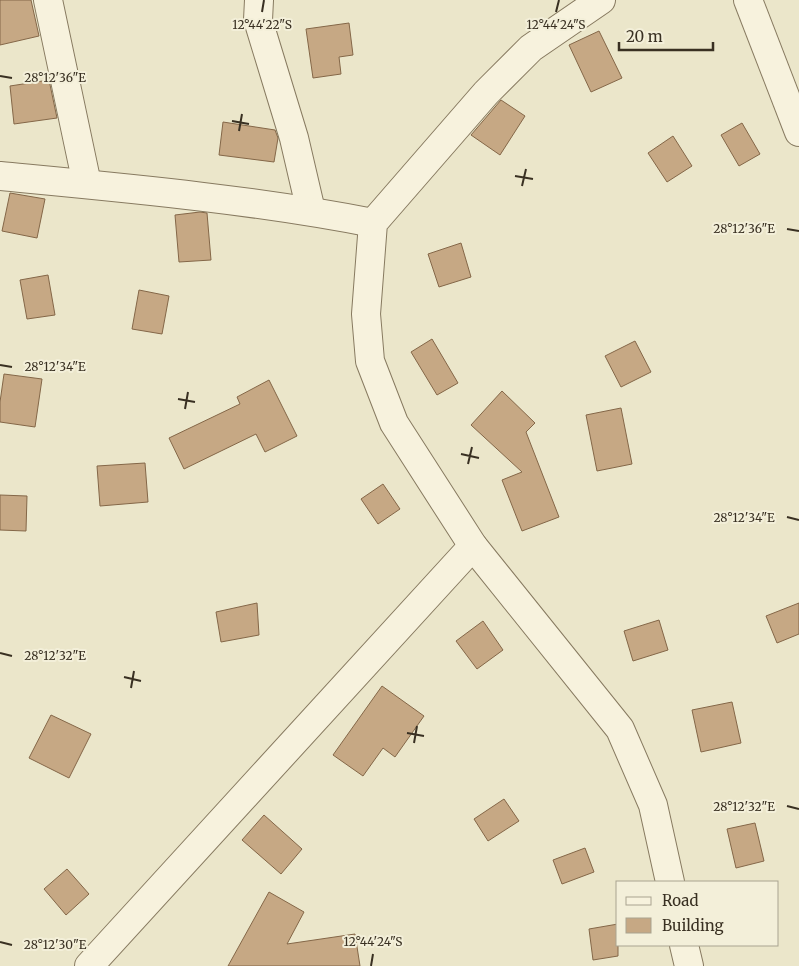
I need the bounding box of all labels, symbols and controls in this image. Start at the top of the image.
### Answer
text: 12°44'22"S [232,17,292,32]
text: 12°44'24"S [527,17,585,32]
scale bar [619,20,713,52]
text: 20 m [626,27,663,46]
text: 28°12'36"E [24,70,86,85]
text: 28°12'36"E [713,221,775,236]
text: 28°12'34"E [24,359,86,374]
text: 28°12'34"E [713,510,775,525]
text: 28°12'32"E [24,648,86,663]
text: 28°12'32"E [713,799,775,814]
legend [616,881,779,946]
text: Road [662,891,698,910]
text: Building [662,916,724,935]
text: 12°44'24"S [344,934,402,949]
text: 28°12'30"E [24,937,87,952]

